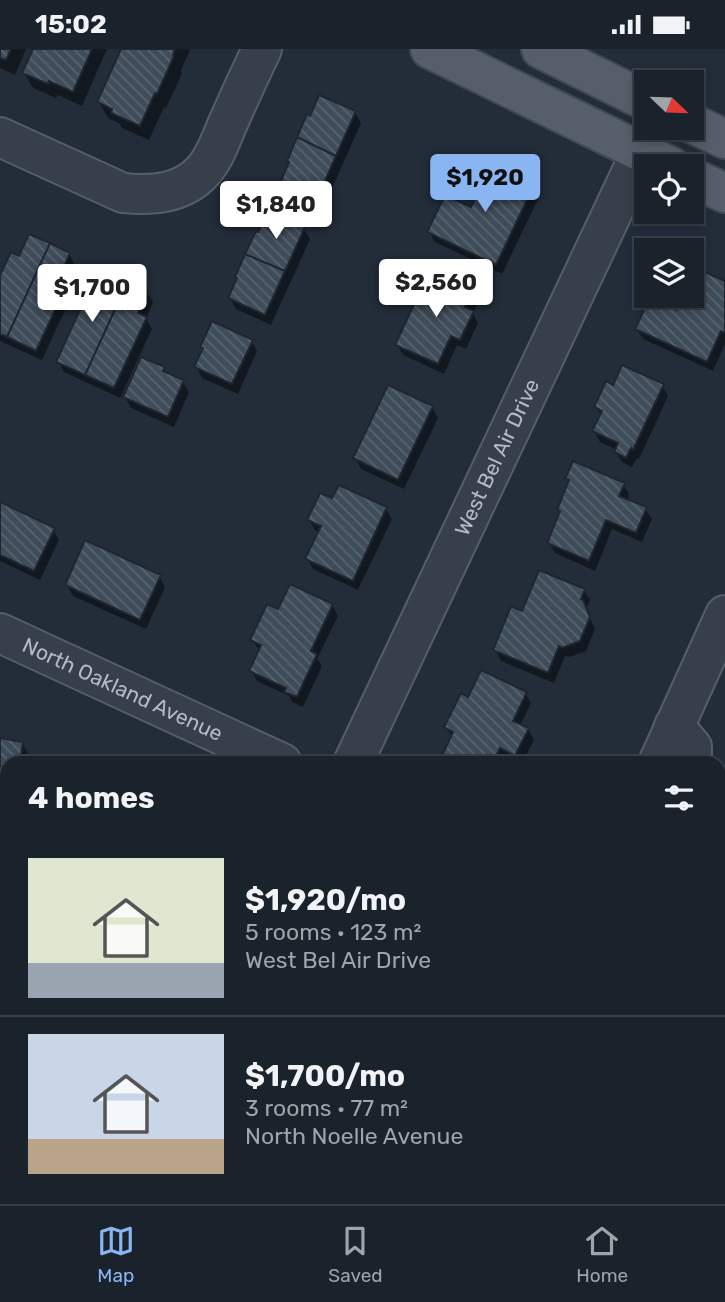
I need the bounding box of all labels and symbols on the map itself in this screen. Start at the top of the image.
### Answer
north arrow [634,70,704,140]
pin: $1,920 [428,155,542,214]
pin: $1,840 [219,181,333,241]
pin: $2,560 [379,259,493,319]
pin: $1,700 [35,265,149,324]
street label: West Bel Air Drive [449,375,544,539]
street label: North Oakland Avenue [19,632,227,746]

